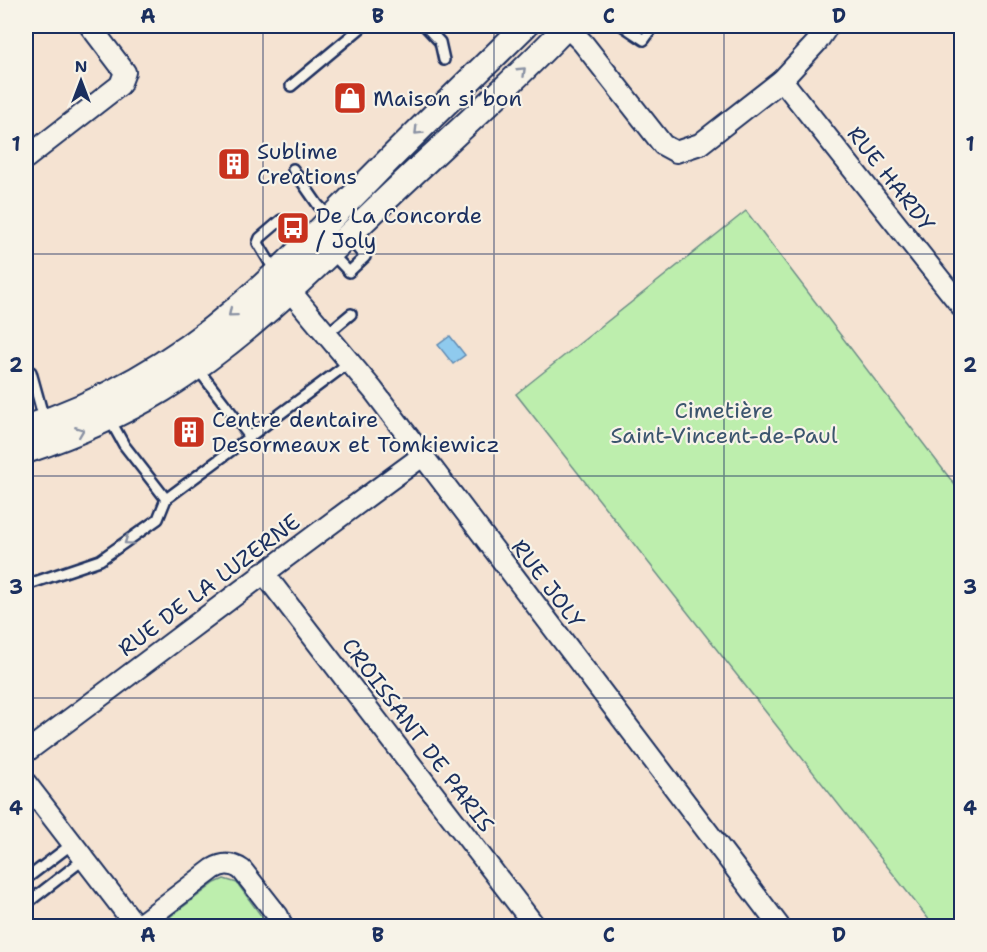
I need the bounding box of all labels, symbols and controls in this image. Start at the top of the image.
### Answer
text: A [140,3,156,29]
text: B [372,3,384,29]
text: C [603,3,615,29]
text: D [832,3,846,29]
north arrow [51,51,111,111]
text: N [75,56,87,77]
one-way arrow [515,67,525,78]
shop icon: Maison si bon [332,80,368,116]
place label: Maison si bon [373,84,522,113]
street label: RUE HARDY [841,120,941,238]
one-way arrow [414,124,424,135]
text: 1 [11,131,21,157]
text: 1 [965,131,975,157]
place label: Sublime Creations [257,137,357,191]
building icon: Sublime Creations [216,146,252,182]
place label: De La Concorde / Joly [316,201,482,255]
bus stop icon: De La Concorde / Joly [275,210,311,246]
one-way arrow [228,306,239,317]
text: 2 [9,352,23,378]
text: 2 [963,352,977,378]
park label: Cimetière Saint-Vincent-de-Paul [610,396,838,450]
place label: Centre dentaire Desormeaux et Tomkiewicz [212,405,500,459]
building icon: Centre dentaire Desormeaux et Tomkiewicz [171,414,207,450]
one-way arrow [74,426,85,438]
street label: RUE DE LA LUZERNE [112,507,306,663]
one-way arrow [124,534,135,545]
street label: RUE JOLY [505,534,591,634]
text: 3 [9,574,23,600]
text: 3 [963,574,977,600]
street label: CROISSANT DE PARIS [335,632,501,838]
text: 4 [9,795,23,821]
text: 4 [963,795,977,821]
text: A [140,922,156,948]
text: B [372,922,384,948]
text: C [603,922,615,948]
text: D [832,922,846,948]

